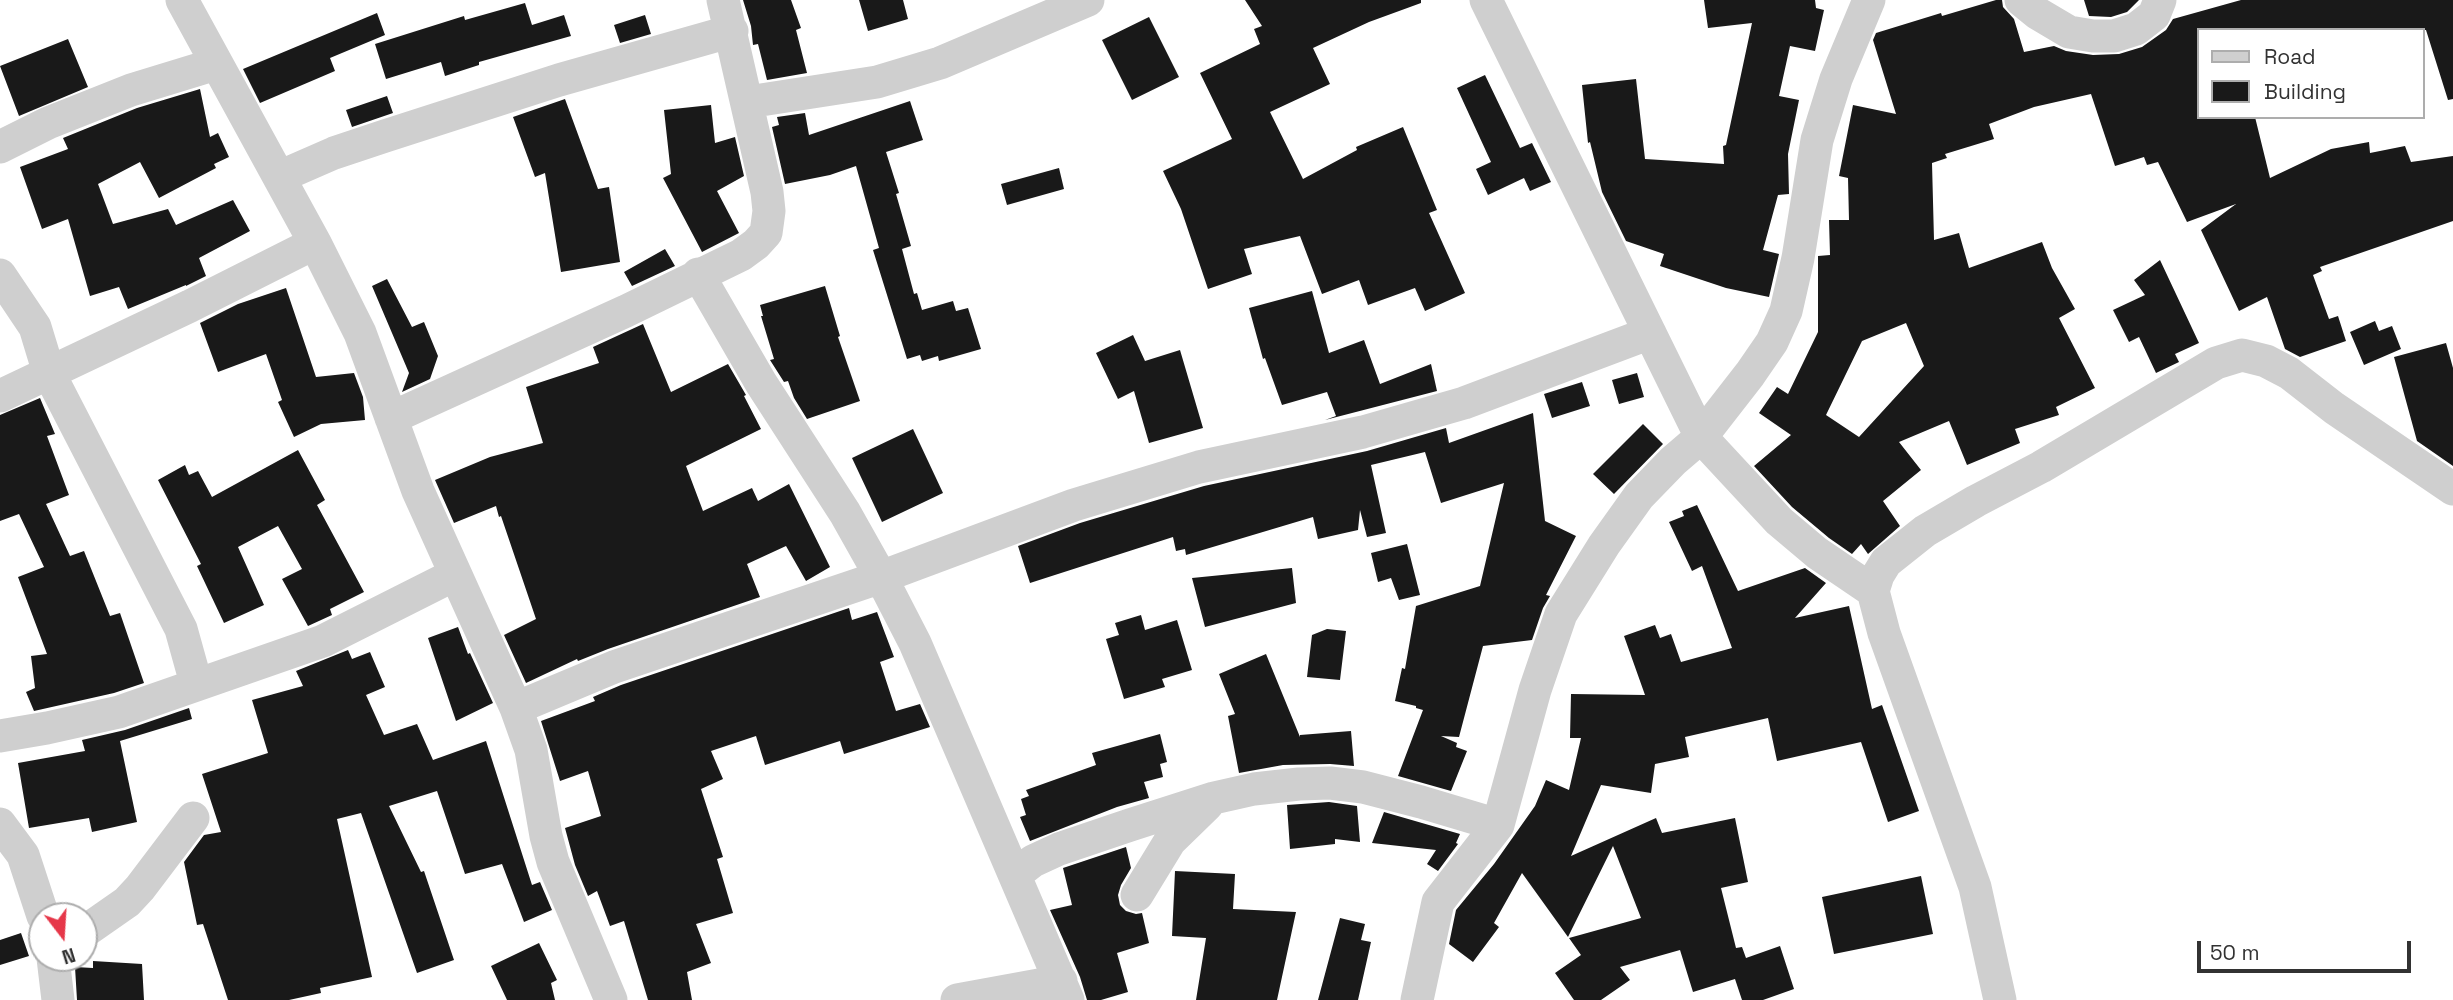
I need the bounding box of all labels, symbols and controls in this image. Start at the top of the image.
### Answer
legend [2198,28,2425,119]
text: Road [2264,43,2316,70]
text: Building [2264,78,2346,105]
north arrow [28,902,98,972]
scale bar [2201,926,2414,970]
text: 50 m [2210,939,2260,966]
text: N [59,942,78,969]

